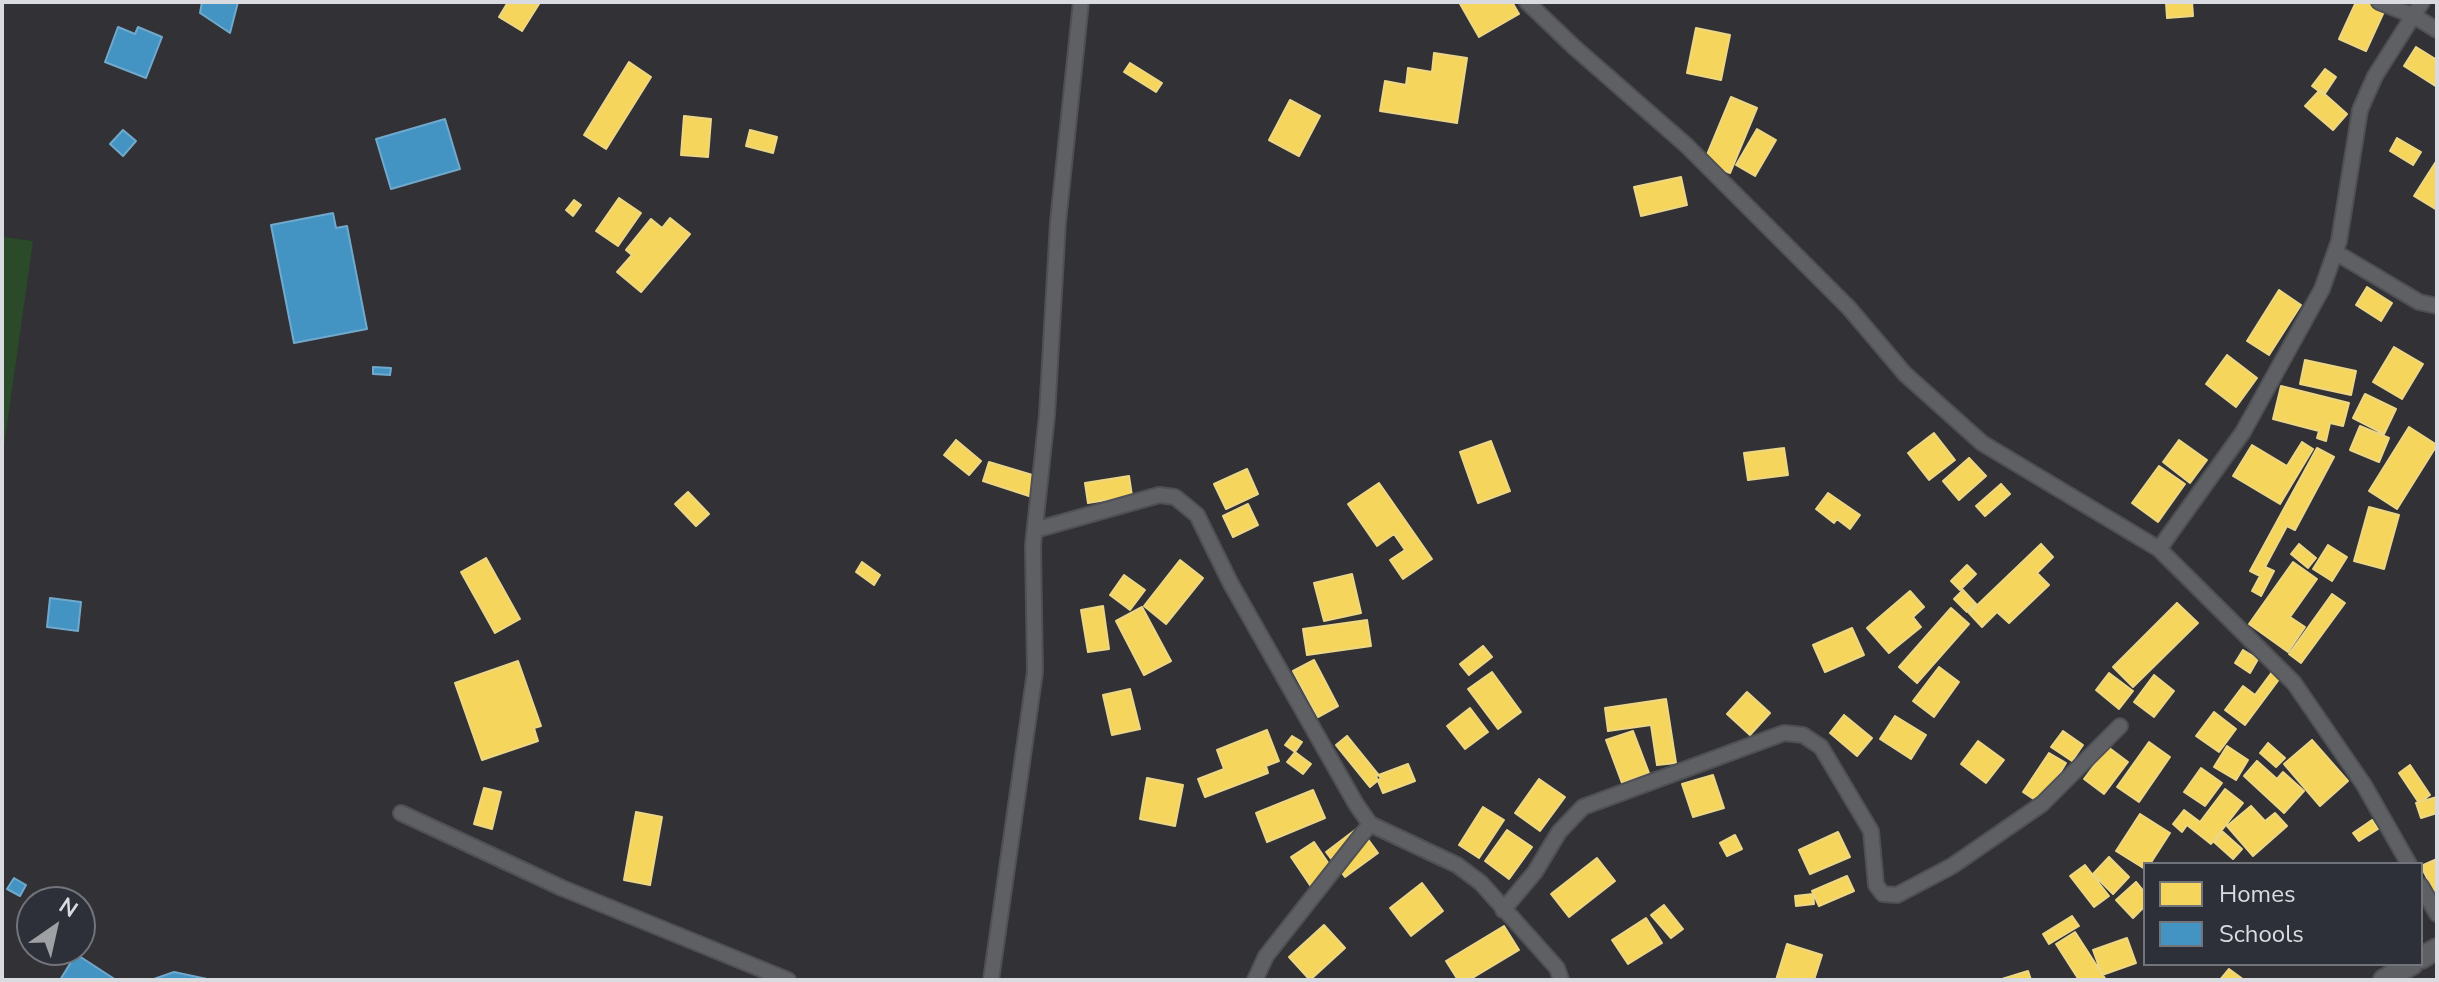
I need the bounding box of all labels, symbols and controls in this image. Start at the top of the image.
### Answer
legend [2143,862,2423,966]
text: Homes [2219,878,2295,910]
north arrow [16,886,96,966]
text: N [53,891,84,925]
text: Schools [2219,918,2304,950]

